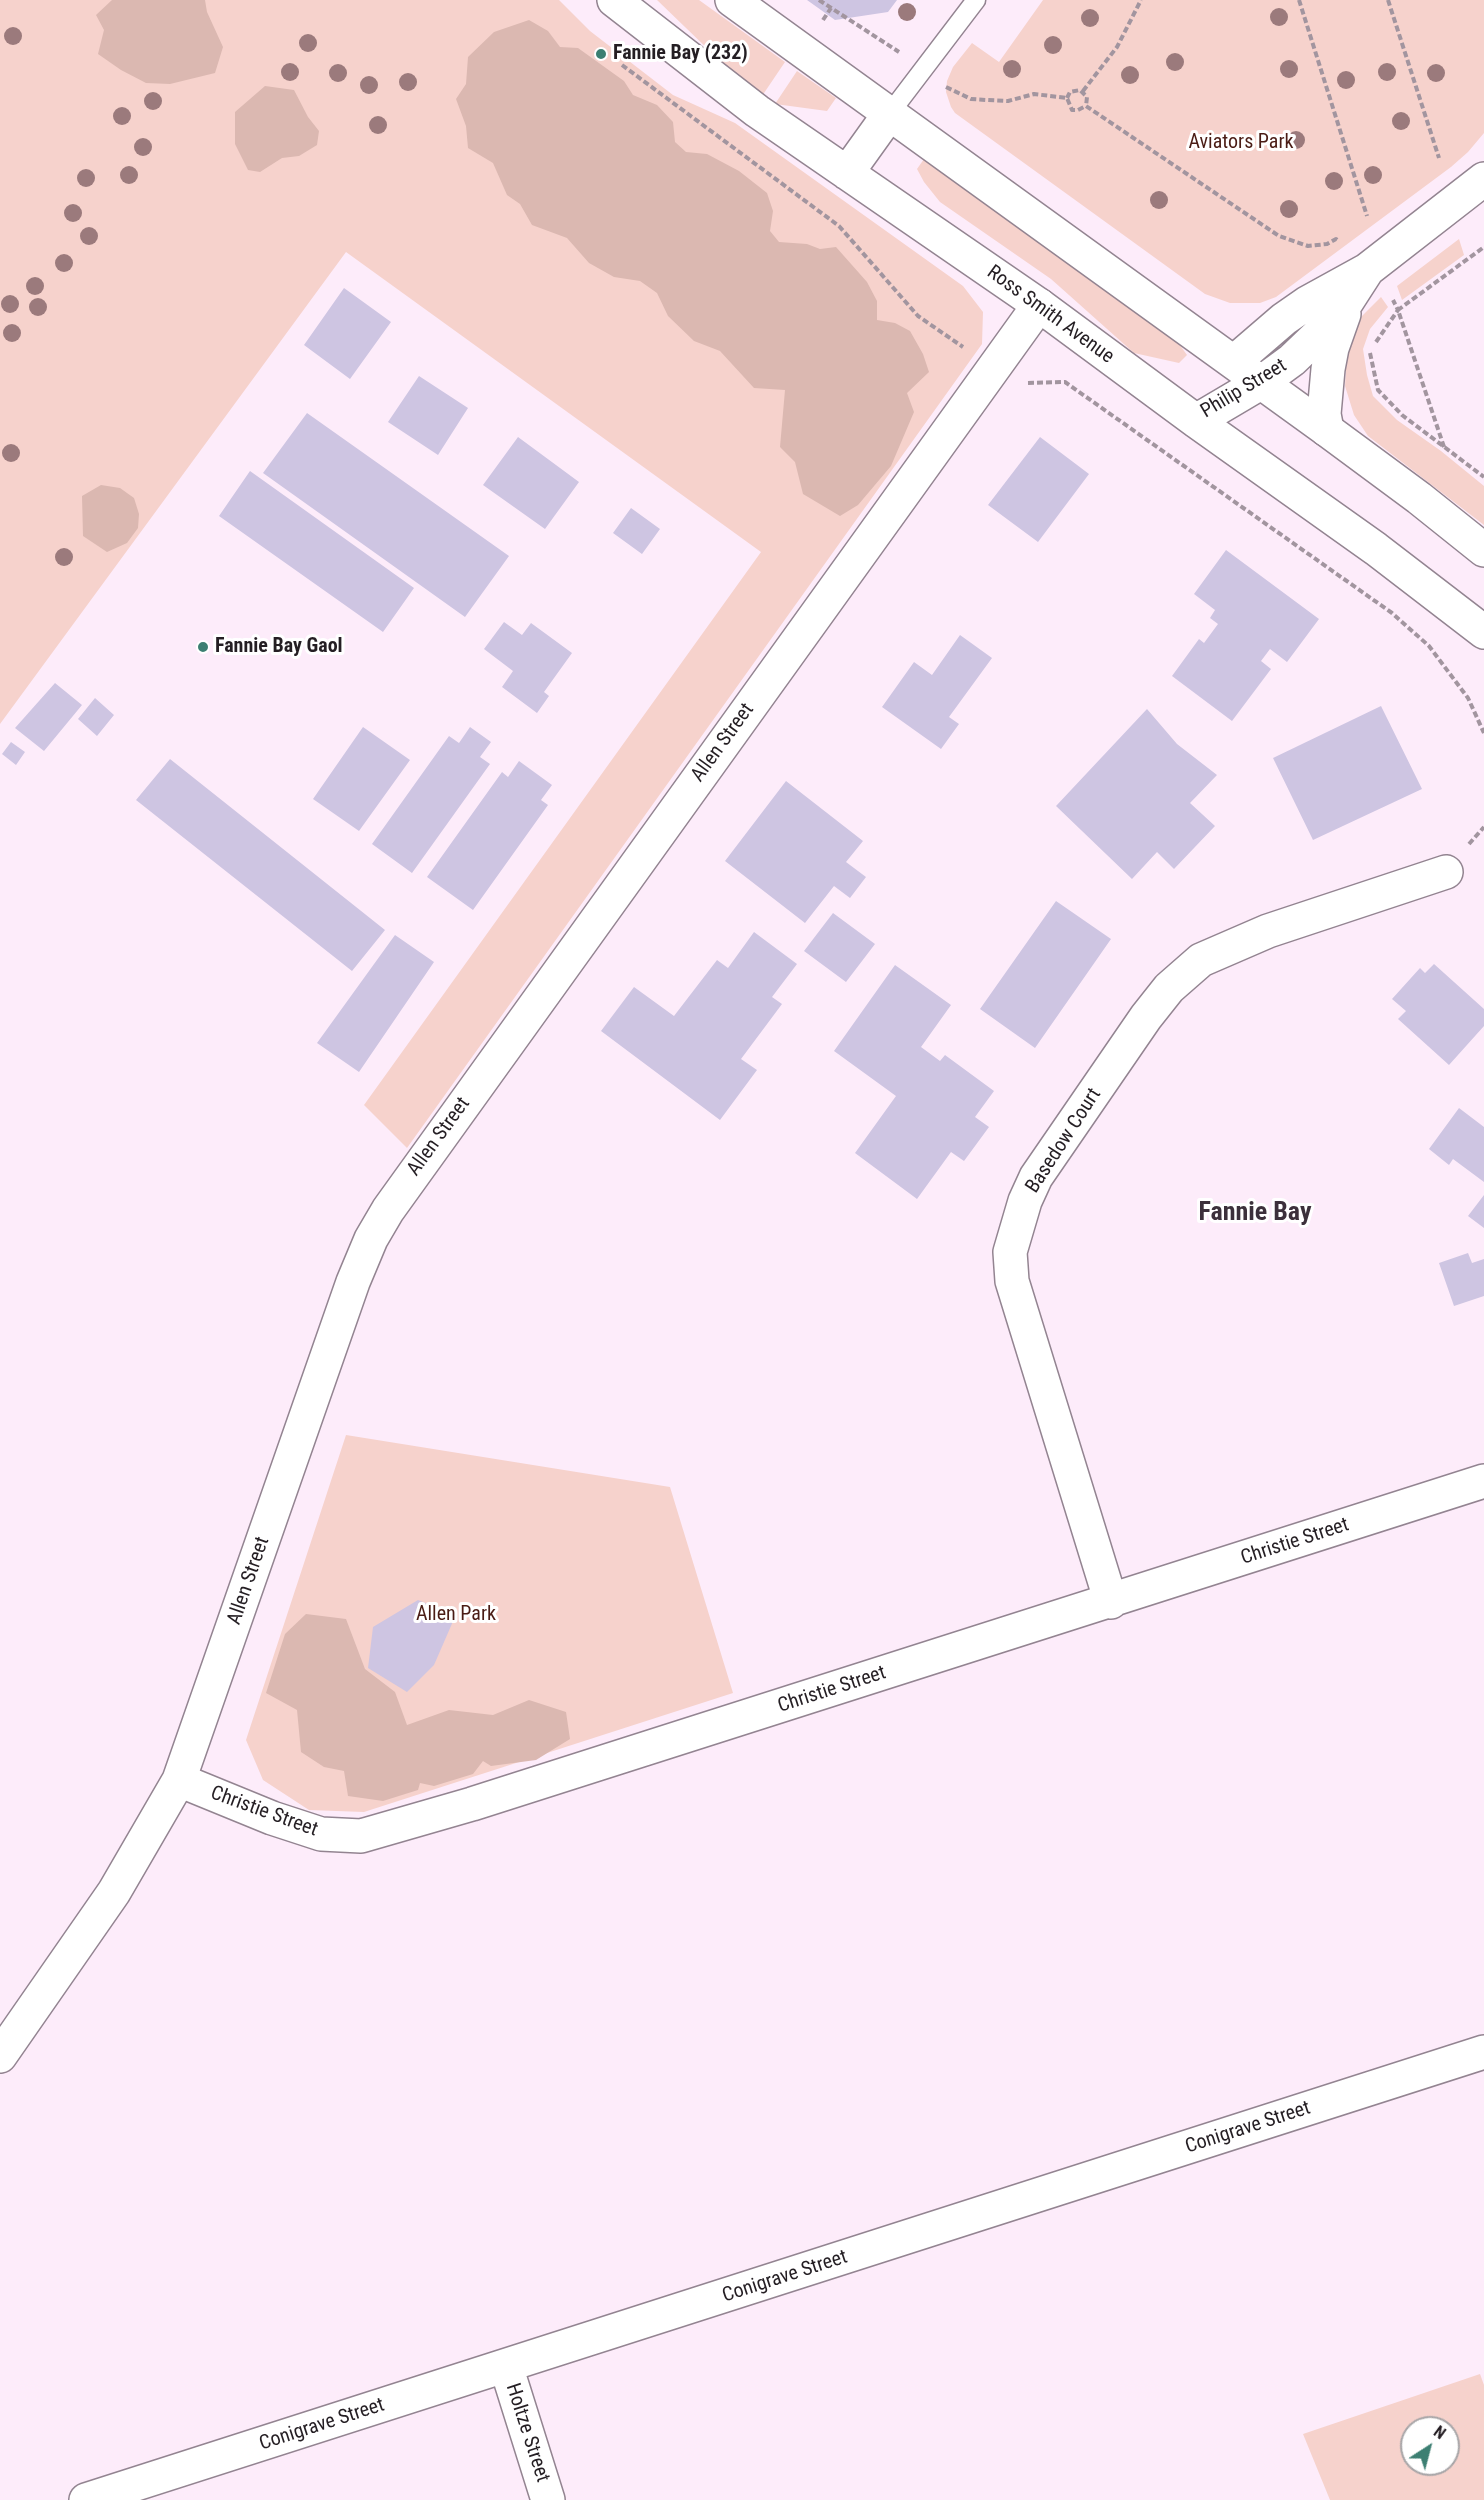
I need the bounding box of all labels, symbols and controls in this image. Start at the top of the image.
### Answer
place label: Fannie Bay (232) [613,42,748,66]
marker: Fannie Bay (232) [594,47,608,61]
park label: Aviators Park [1188,131,1294,155]
street label: Ross Smith Avenue [982,261,1118,369]
street label: Philip Street [1197,354,1291,424]
place label: Fannie Bay Gaol [215,635,343,659]
marker: Fannie Bay Gaol [196,640,210,654]
street label: Allen Street [686,699,760,787]
street label: Basedow Court [1021,1084,1107,1198]
street label: Allen Street [402,1093,476,1181]
district label: Fannie Bay [1198,1197,1312,1229]
street label: Christie Street [1238,1513,1352,1571]
street label: Allen Street [223,1534,275,1628]
park label: Allen Park [416,1603,496,1627]
street label: Christie Street [775,1661,889,1719]
street label: Christie Street [207,1782,321,1842]
street label: Conigrave Street [1183,2097,1313,2159]
street label: Conigrave Street [720,2246,850,2308]
street label: Holtze Street [500,2381,554,2485]
street label: Conigrave Street [257,2394,387,2456]
north arrow [1400,2416,1460,2476]
text: N [1430,2422,1449,2443]

